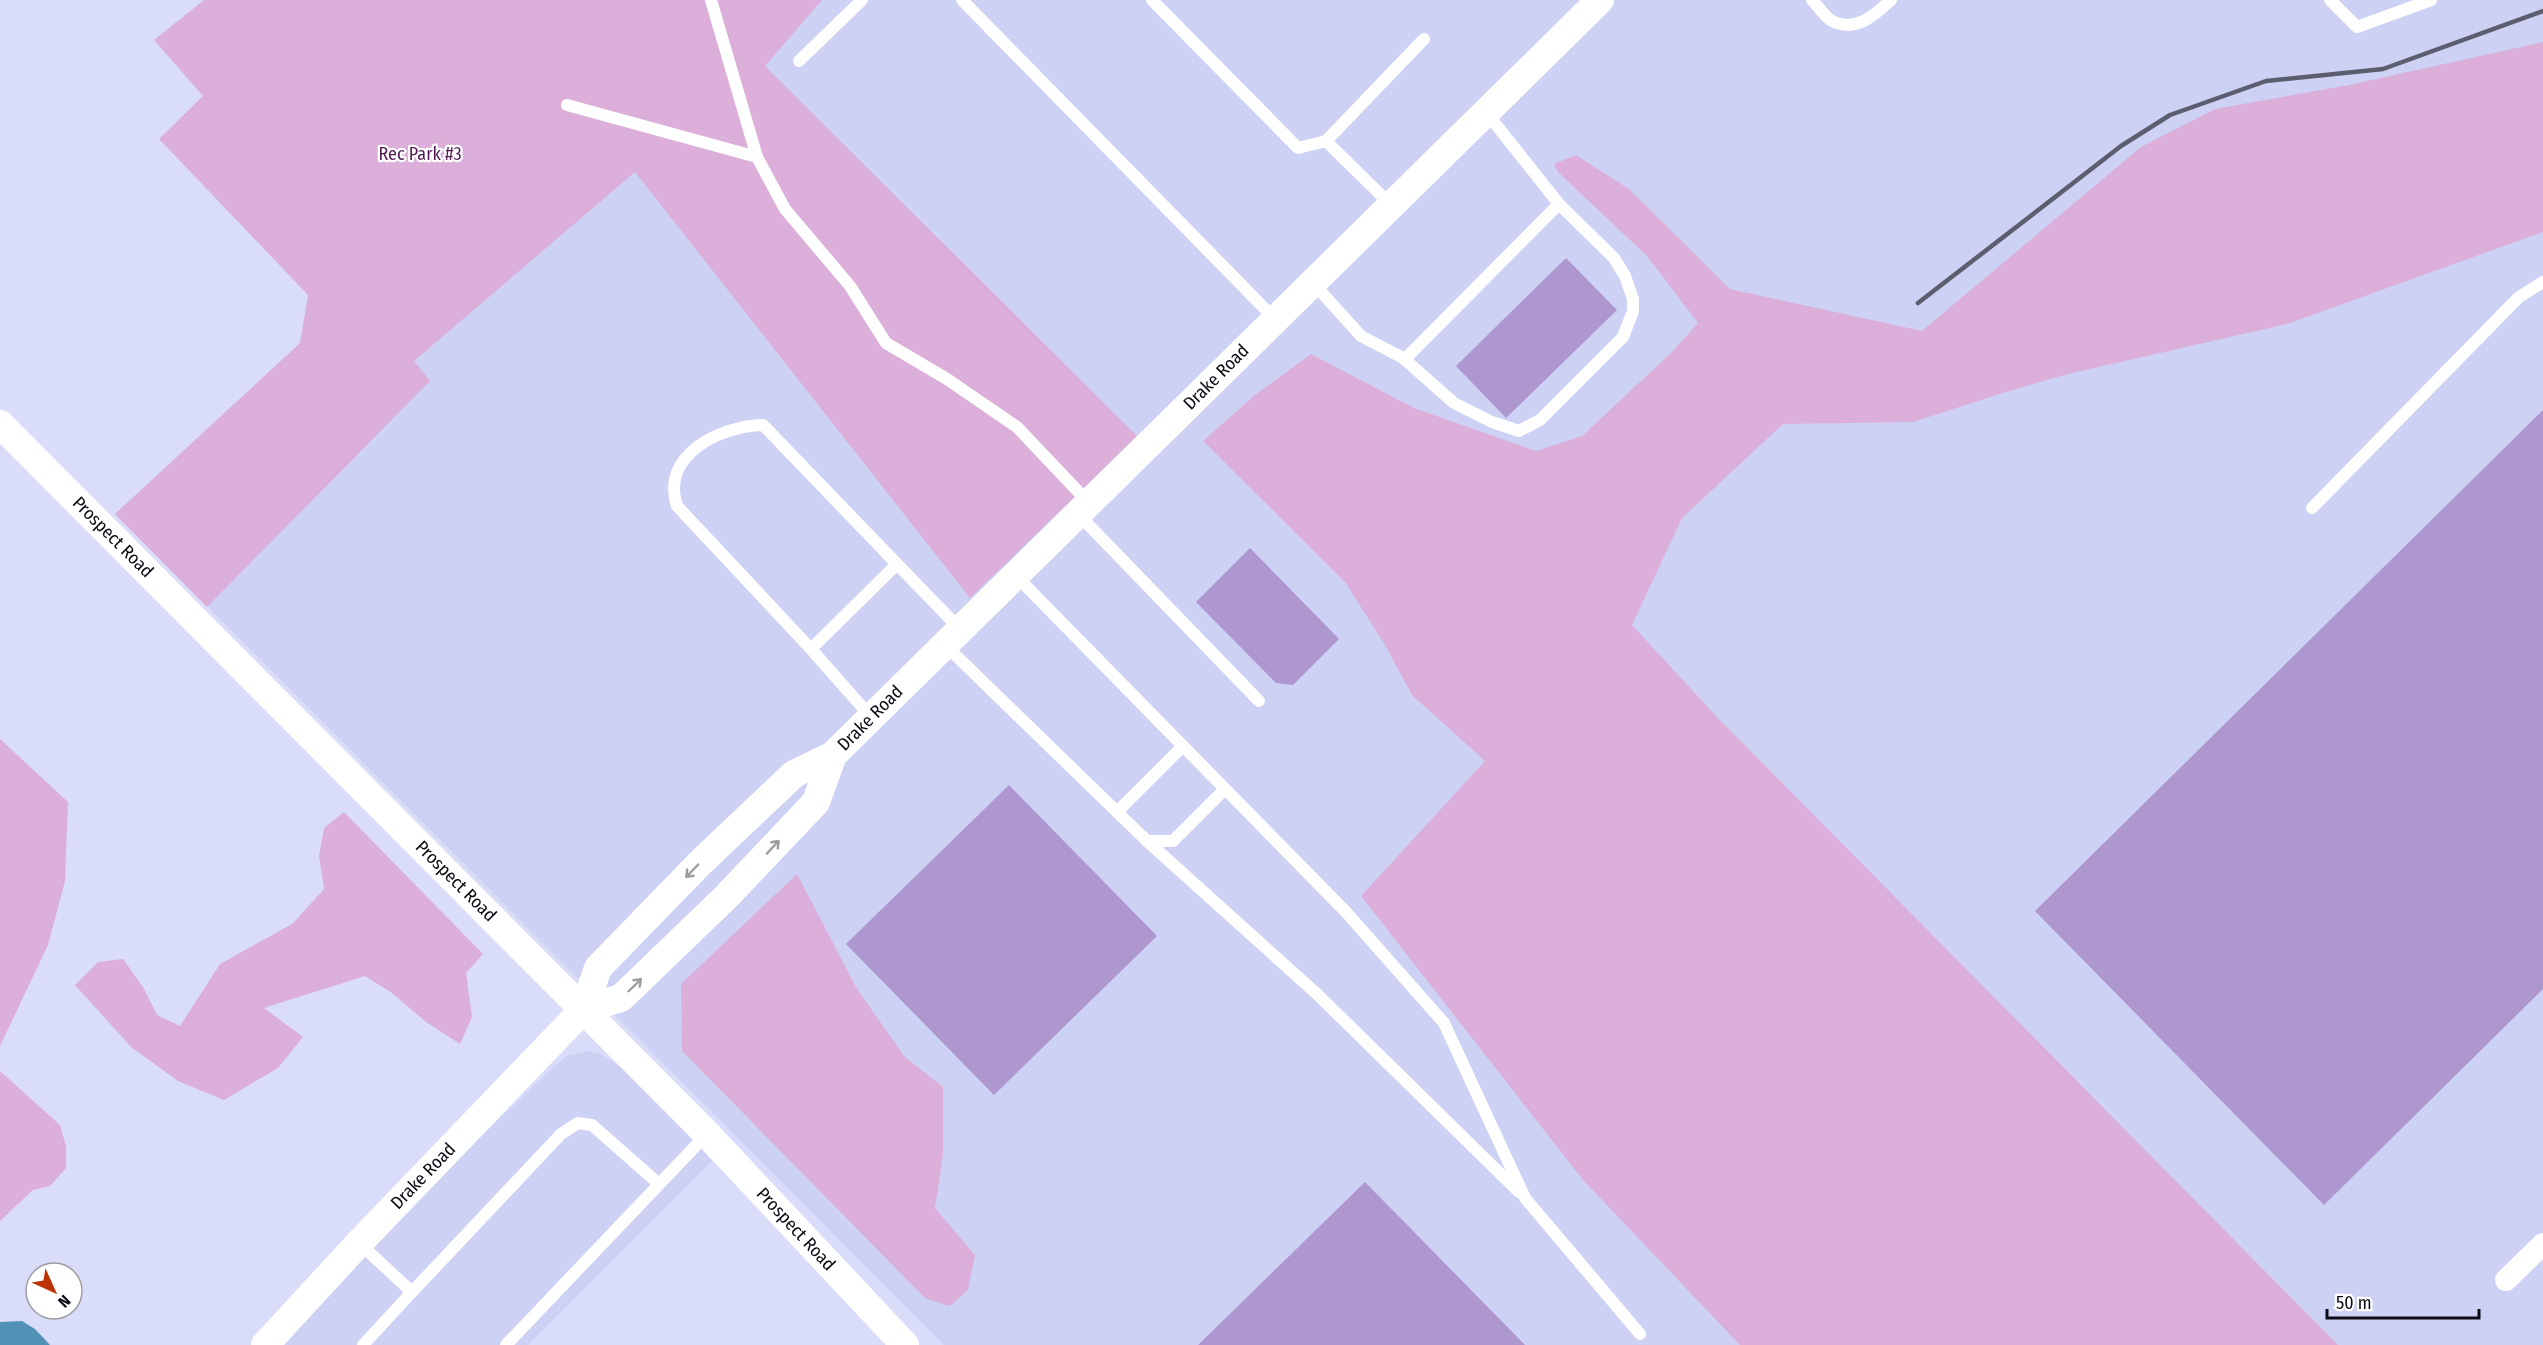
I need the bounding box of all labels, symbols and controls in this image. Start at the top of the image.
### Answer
park label: Rec Park #3 [378,143,462,165]
street label: Drake Road [1179,340,1253,414]
street label: Prospect Road [68,492,158,582]
street label: Drake Road [833,681,907,755]
street label: Prospect Road [411,836,501,926]
one-way arrow [766,840,781,855]
one-way arrow [685,864,700,879]
one-way arrow [628,978,643,992]
street label: Drake Road [386,1138,460,1214]
street label: Prospect Road [752,1183,840,1275]
north arrow [24,1261,84,1321]
scale bar [2327,1282,2478,1320]
text: N [54,1291,74,1311]
text: 50 m [2336,1292,2372,1314]

